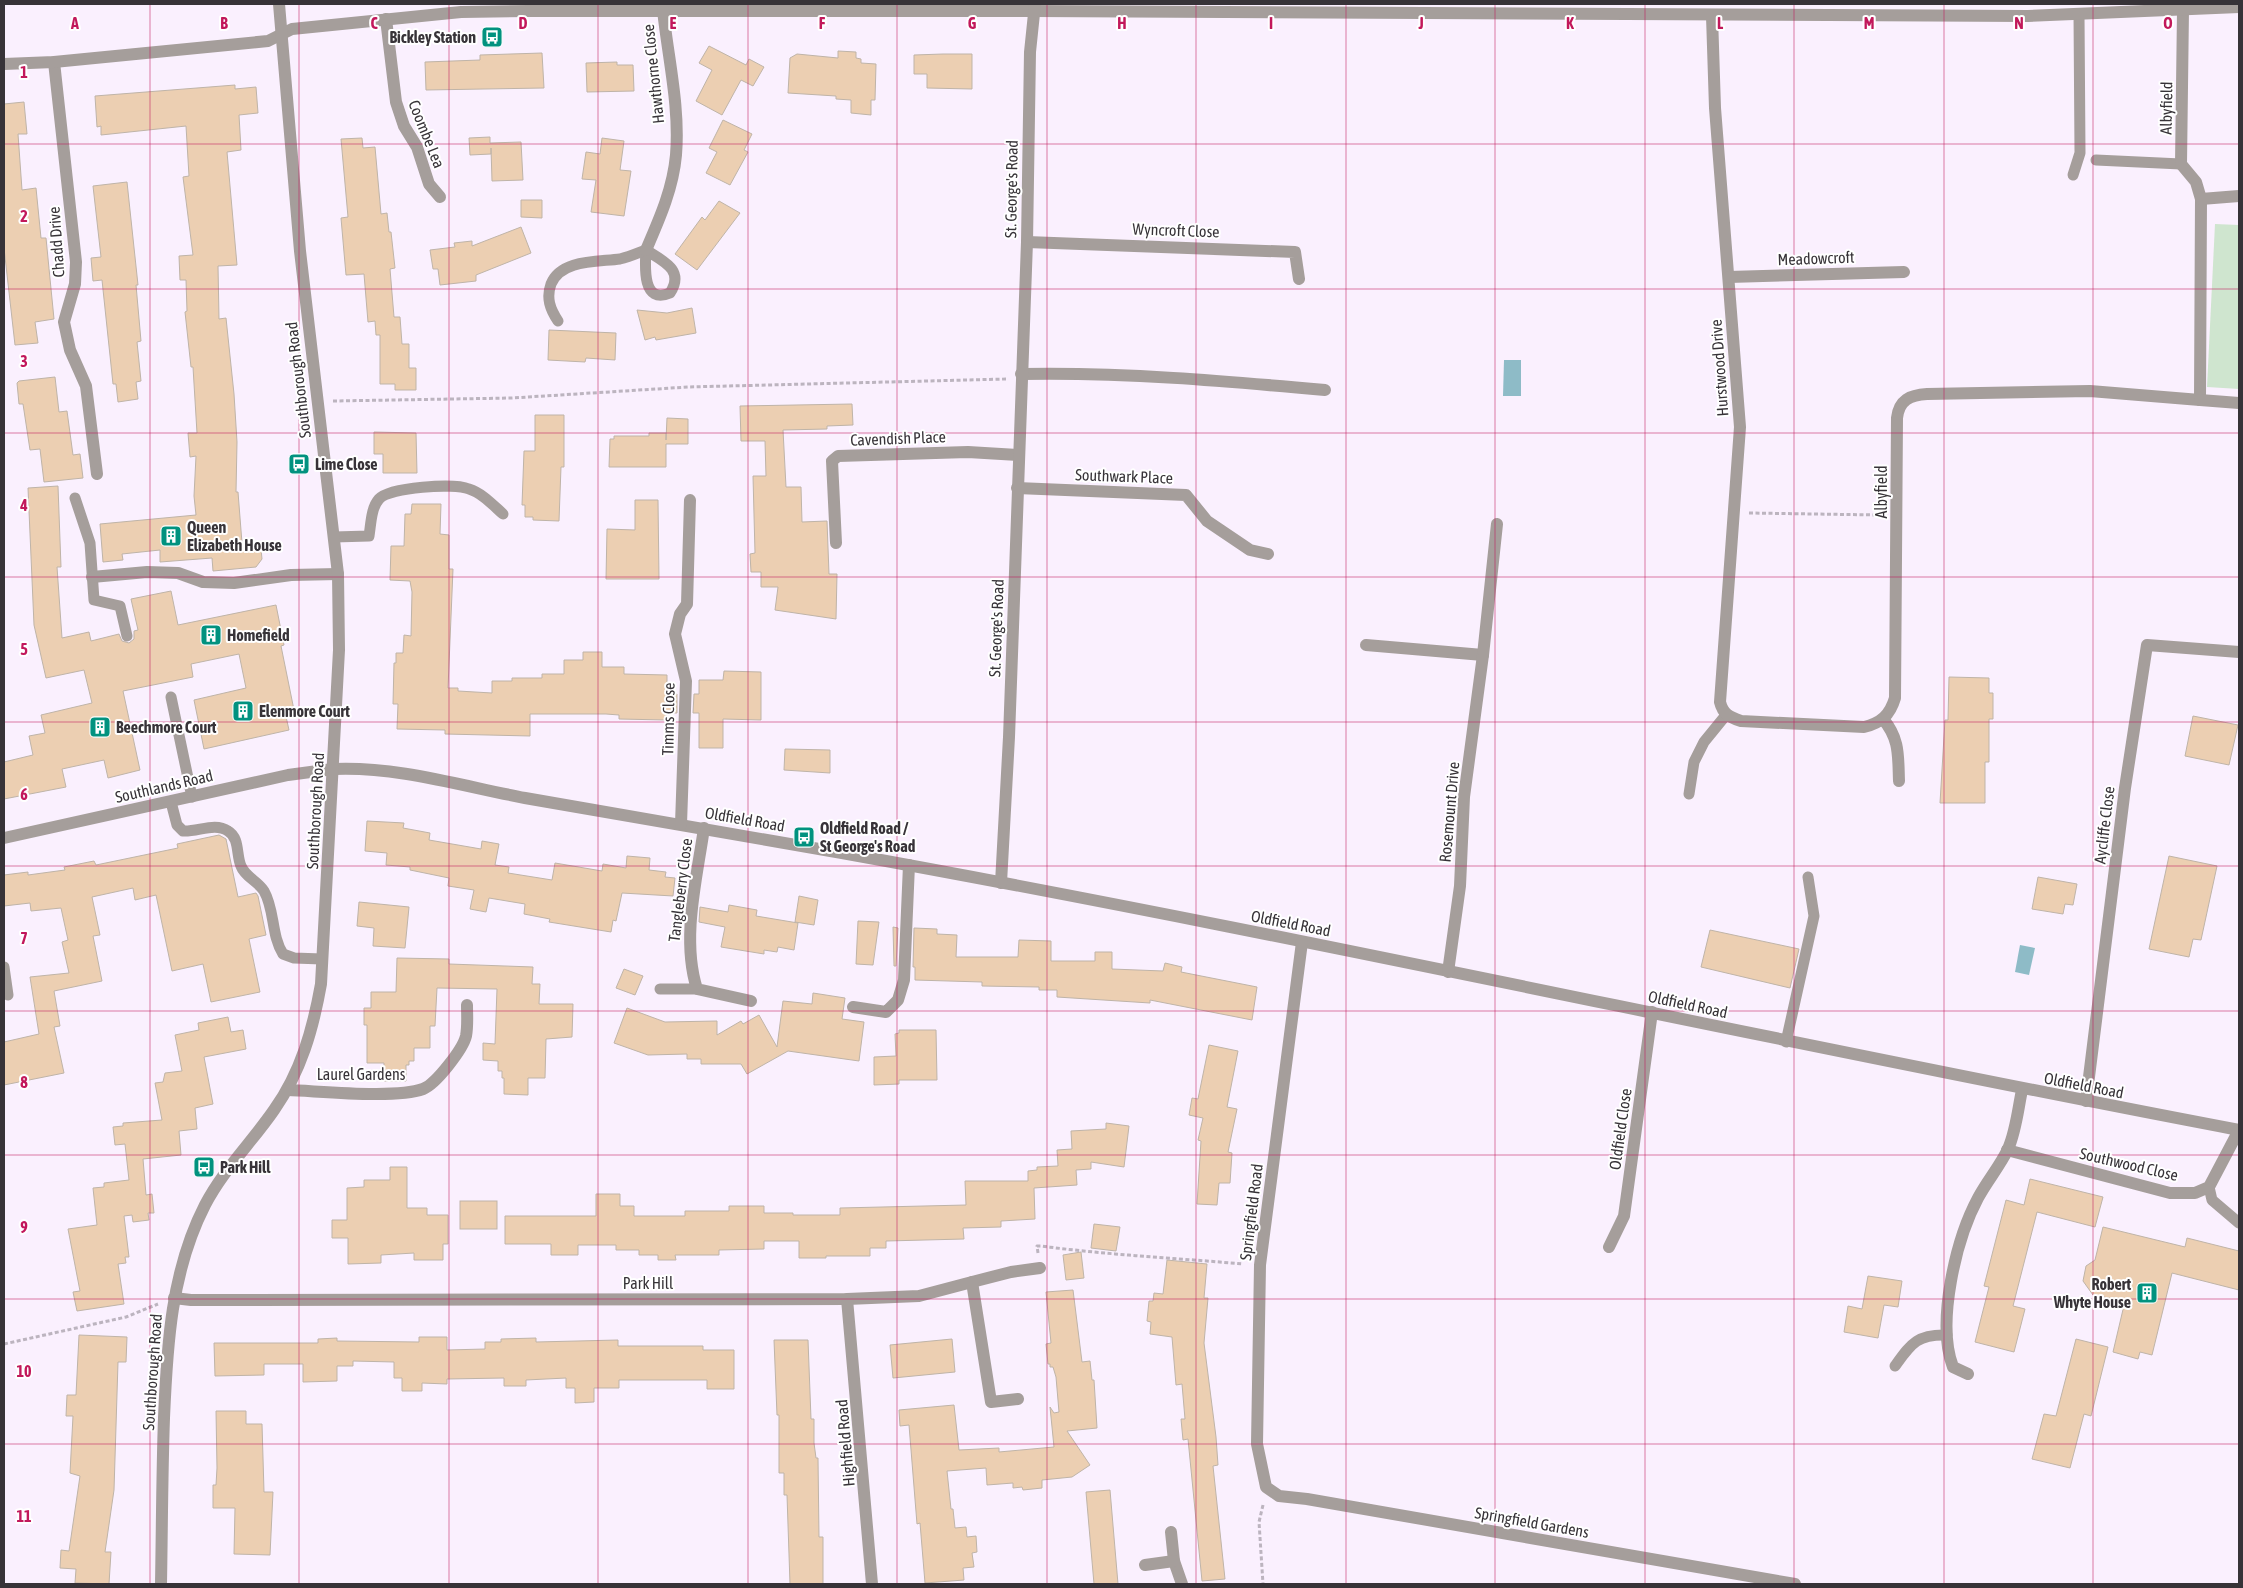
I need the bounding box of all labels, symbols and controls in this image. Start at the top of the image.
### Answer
text: A [70,14,79,32]
text: B [220,14,228,32]
text: C [370,14,378,32]
text: D [519,14,528,32]
text: E [670,14,677,32]
text: F [819,14,826,32]
text: G [968,14,977,32]
text: H [1117,14,1127,32]
text: I [1269,14,1273,32]
text: J [1417,14,1424,32]
text: K [1566,14,1574,32]
text: L [1717,14,1724,32]
text: M [1864,14,1874,32]
text: N [2014,14,2024,32]
text: O [2163,14,2173,32]
street label: Hawthorne Close [639,23,667,125]
bus stop icon: Bickley Station [480,25,504,49]
place label: Bickley Station [389,28,476,46]
text: 1 [20,63,28,81]
street label: Albyfield [2157,81,2176,135]
street label: Coombe Lea [405,97,449,171]
street label: St. George's Road [1001,140,1022,238]
street label: Chadd Drive [45,206,67,278]
text: 2 [20,207,28,225]
street label: Wyncroft Close [1132,219,1220,242]
street label: Meadowcroft [1777,248,1855,268]
street label: Hurstwood Drive [1707,319,1731,417]
street label: Southborough Road [282,321,315,439]
text: 3 [20,352,28,370]
street label: Cavendish Place [850,427,946,449]
bus stop icon: Lime Close [287,452,311,476]
place label: Lime Close [315,455,378,473]
street label: Southwark Place [1075,465,1173,487]
street label: Albyfield [1872,465,1891,519]
text: 4 [19,496,28,514]
place label: Queen Elizabeth House [187,518,282,554]
building icon: Queen Elizabeth House [159,524,183,548]
street label: St. George's Road [985,579,1008,677]
building icon: Homefield [199,623,223,647]
place label: Homefield [227,626,290,644]
text: 5 [20,640,28,658]
street label: Timms Close [658,682,678,756]
building icon: Elenmore Court [231,699,255,723]
place label: Elenmore Court [259,702,350,720]
building icon: Beechmore Court [88,715,112,739]
place label: Beechmore Court [116,718,217,736]
street label: Southborough Road [303,752,328,870]
street label: Rosemount Drive [1436,761,1462,863]
street label: Southlands Road [113,766,215,806]
text: 6 [20,785,28,803]
street label: Aycliffe Close [2090,785,2119,865]
street label: Oldfield Road [704,803,786,835]
place label: Oldfield Road / St George's Road [820,819,916,855]
bus stop icon: Oldfield Road / St George's Road [792,825,816,849]
street label: Tangleberry Close [665,837,696,943]
street label: Oldfield Road [1250,906,1332,940]
text: 7 [20,929,28,947]
street label: Oldfield Road [1647,987,1729,1021]
street label: Laurel Gardens [317,1065,406,1083]
street label: Oldfield Road [2043,1068,2125,1102]
text: 8 [20,1073,28,1091]
street label: Oldfield Close [1605,1087,1635,1171]
street label: Southwood Close [2078,1144,2180,1184]
bus stop icon: Park Hill [192,1155,216,1179]
place label: Park Hill [220,1158,271,1176]
street label: Springfield Road [1236,1163,1267,1261]
text: 9 [20,1218,28,1236]
street label: Park Hill [623,1274,674,1292]
place label: Robert Whyte House [2053,1275,2131,1311]
building icon: Robert Whyte House [2135,1281,2159,1305]
street label: Southborough Road [139,1313,166,1431]
text: 10 [16,1362,32,1380]
street label: Highfield Road [832,1399,859,1487]
street label: Springfield Gardens [1473,1503,1591,1542]
text: 11 [16,1507,32,1525]

